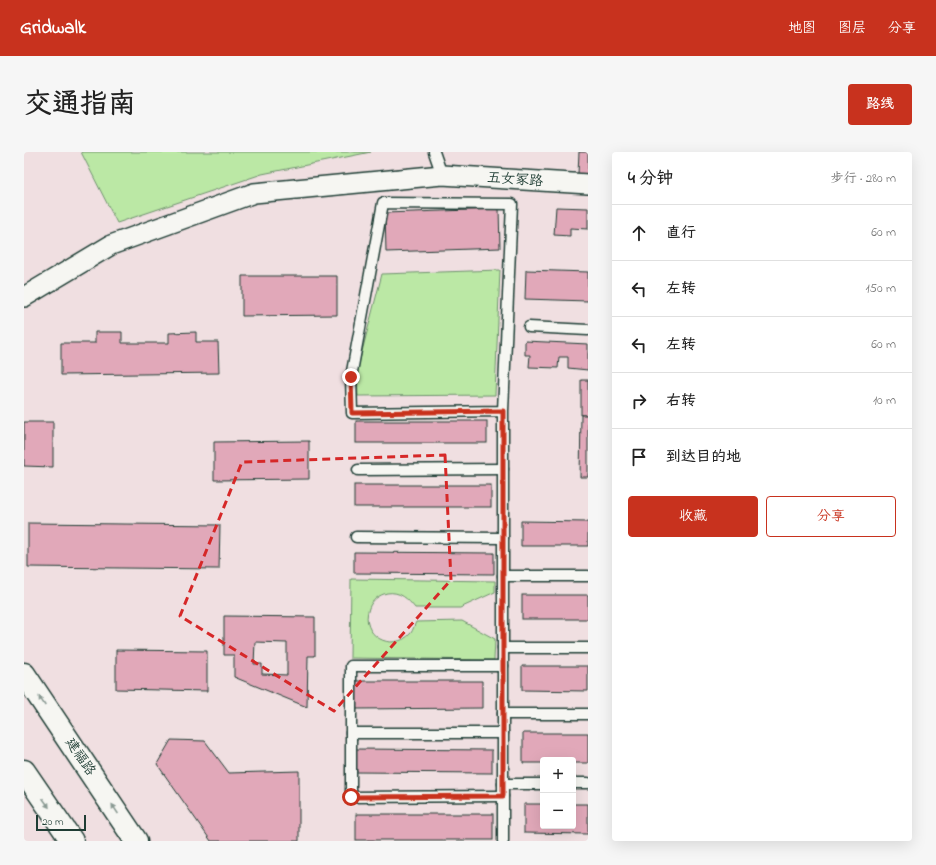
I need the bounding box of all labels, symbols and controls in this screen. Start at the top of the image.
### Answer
text: Gridwalk [20,15,86,42]
text: 地图 [788,18,816,39]
text: 图层 [838,18,866,39]
text: 分享 [888,18,916,39]
button: 路线 [848,84,912,125]
text: 交通指南 [24,85,136,126]
text: 4 分钟 [628,166,673,191]
street label: 五女冢路 [486,168,544,192]
text: 步行 · 280 m [830,169,896,188]
icon: ahead [628,222,650,244]
text: 直行 [666,222,696,244]
text: 60 m [871,223,896,242]
icon: left [628,278,650,300]
text: 左转 [666,278,696,300]
text: 150 m [865,279,896,298]
icon: left [628,334,650,356]
text: 左转 [666,334,696,356]
text: 60 m [871,335,896,354]
route end [342,368,360,386]
icon: right [628,390,650,412]
text: 右转 [666,390,696,412]
text: 10 m [873,391,896,410]
icon: arrive [628,446,650,468]
text: 到达目的地 [666,446,741,468]
button: 收藏 [628,496,758,537]
button: 分享 [766,496,896,537]
one-way arrow [39,695,46,706]
street label: 建福路 [60,734,100,780]
map controls [540,757,576,829]
button: + [540,757,576,793]
route start [342,788,360,806]
button: − [540,793,576,829]
one-way arrow [42,798,50,808]
one-way arrow [111,803,119,814]
scale bar [36,813,86,832]
text: 20 m [42,814,64,830]

